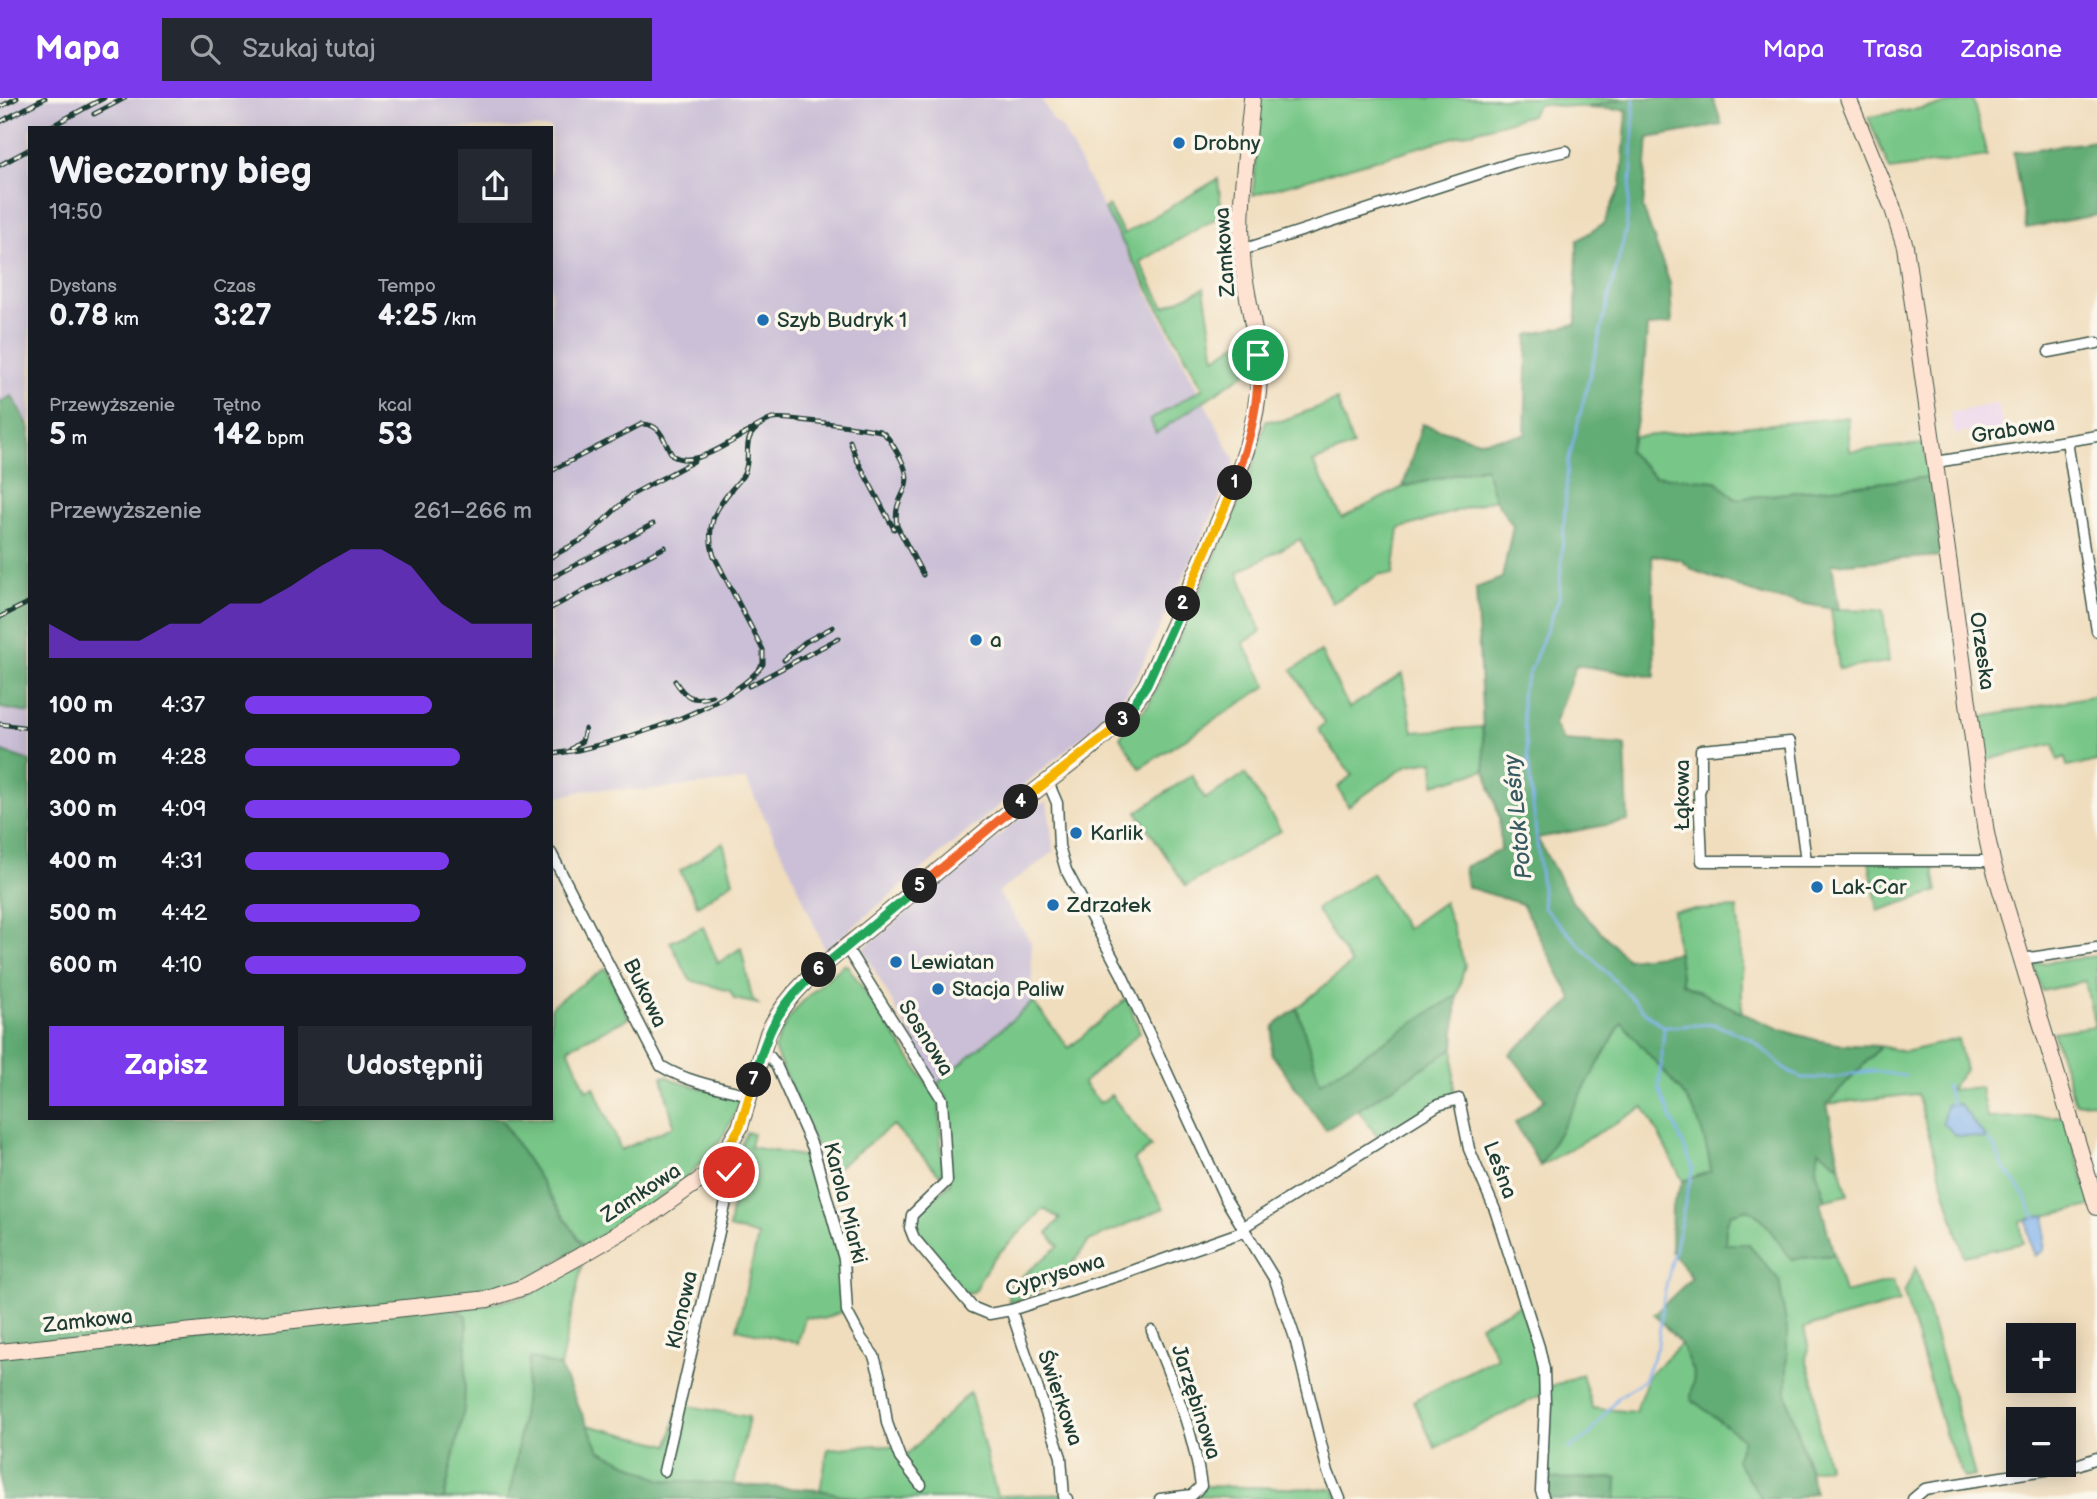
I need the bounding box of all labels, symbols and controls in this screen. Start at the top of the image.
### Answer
search box [162,18,652,81]
text: Mapa [35,29,120,69]
icon: search [186,30,224,68]
text: Szukaj tutaj [242,34,376,65]
text: Mapa [1763,35,1824,64]
text: Trasa [1862,35,1923,64]
text: Zapisane [1961,35,2062,64]
place label: Drobny [1193,131,1261,156]
marker: Drobny [1171,135,1187,151]
text: Wieczorny bieg [49,149,312,194]
button: share [458,149,532,223]
text: 19:50 [49,198,103,226]
street label: Zamkowa [1209,206,1241,299]
text: Dystans [49,275,117,298]
text: Czas [213,275,256,298]
text: Tempo [378,275,436,298]
text: 0.78 [49,298,109,334]
text: 3:27 [213,298,272,334]
text: 4:25 [378,298,438,334]
text: km [109,308,139,331]
text: /km [438,308,477,331]
place label: Szyb Budryk 1 [777,308,907,333]
marker: Szyb Budryk 1 [755,312,771,328]
pin [1228,325,1288,385]
icon: arrive [1239,336,1277,374]
text: Przewyższenie [49,394,175,417]
text: Tętno [213,394,261,417]
text: kcal [378,394,412,417]
street label: Grabowa [1969,411,2057,449]
text: 5 [49,417,66,453]
text: 142 [213,417,262,453]
text: 53 [378,417,413,453]
text: m [66,427,87,450]
text: bpm [262,427,304,450]
pin: 1 [1218,466,1252,500]
text: 1 [1231,471,1239,494]
text: Przewyższenie [49,497,202,525]
text: 261–266 m [413,497,532,525]
pin: 2 [1166,587,1200,622]
text: 2 [1177,592,1188,615]
street label: Orzeska [1964,610,2000,692]
place label: a [990,628,1002,653]
marker: a [968,632,984,648]
text: 100 m [49,691,113,719]
text: 4:37 [161,691,205,719]
pin: 3 [1106,702,1140,738]
text: 3 [1117,708,1128,731]
text: 200 m [49,743,117,771]
text: 4:28 [161,743,207,771]
water label: Potok Leśny [1497,753,1538,881]
street label: Łąkowa [1670,759,1695,831]
pin: 4 [1004,784,1038,820]
text: 4 [1015,790,1026,813]
text: 300 m [49,795,117,823]
text: 4:09 [161,795,207,823]
place label: Karlik [1090,821,1143,846]
marker: Karlik [1068,825,1084,841]
text: 400 m [49,847,117,875]
text: 4:31 [161,847,203,875]
pin: 5 [902,868,937,904]
text: 5 [914,874,925,897]
place label: Lak-Car [1831,875,1907,900]
marker: Lak-Car [1809,879,1825,895]
place label: Zdrzałek [1066,893,1151,918]
marker: Zdrzałek [1045,897,1061,913]
text: 500 m [49,899,117,927]
text: 4:42 [161,899,207,927]
place label: Lewiatan [910,950,994,975]
text: 600 m [49,951,117,979]
text: 4:10 [161,951,202,979]
pin: 6 [802,952,836,988]
street label: Bukowa [618,954,672,1032]
marker: Lewiatan [888,954,904,970]
text: 6 [813,958,824,981]
place label: Stacja Paliw [952,977,1064,1002]
marker: Stacja Paliw [930,981,946,997]
street label: Sosnowa [893,996,959,1080]
button: Zapisz [49,1026,284,1106]
button: Udostępnij [298,1026,532,1106]
pin: 7 [736,1062,772,1098]
text: 7 [748,1068,759,1091]
street label: Leśna [1478,1138,1522,1202]
street label: Karola Miarki [818,1140,872,1266]
pin [699,1142,759,1202]
icon: check [710,1153,748,1191]
street label: Zamkowa [596,1158,685,1228]
street label: Cyprysowa [1002,1248,1108,1302]
street label: Klonowa [661,1268,703,1352]
street label: Zamkowa [41,1304,134,1338]
map controls [2006,1323,2076,1477]
button: + [2006,1323,2076,1393]
street label: Jarzębinowa [1166,1342,1226,1462]
street label: Świerkowa [1032,1347,1088,1449]
button: − [2006,1407,2076,1477]

